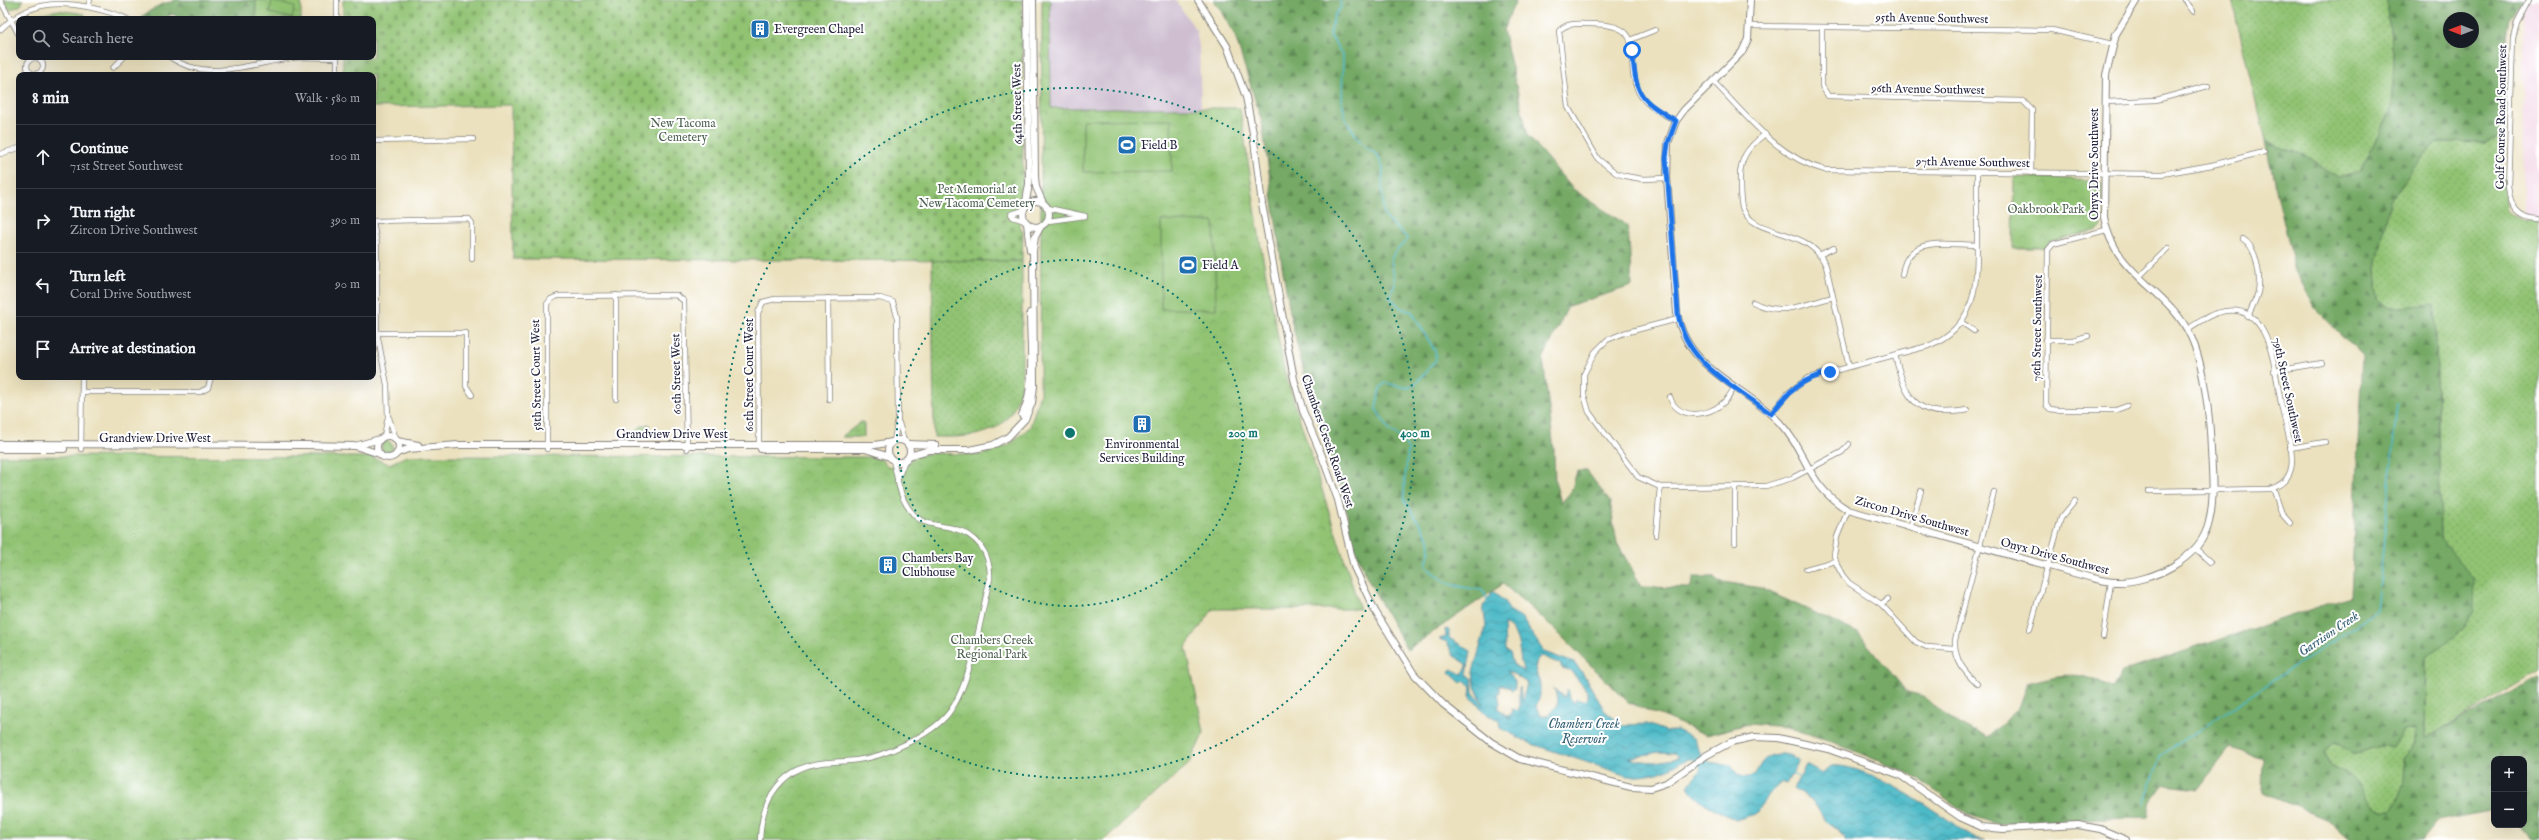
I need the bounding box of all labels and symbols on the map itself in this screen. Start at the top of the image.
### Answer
street label: 95th Avenue Southwest [1874,10,1989,27]
north arrow [2443,12,2479,48]
building icon: Evergreen Chapel [749,18,771,40]
place label: Evergreen Chapel [774,22,865,38]
route start [1623,41,1641,59]
street label: Golf Course Road Southwest [2493,45,2510,189]
street label: 64th Street West [1009,63,1026,145]
street label: 96th Avenue Southwest [1870,81,1985,98]
street label: Onyx Drive Southwest [2087,108,2102,220]
park label: New Tacoma Cemetery [650,116,716,145]
sports icon: Field B [1116,134,1138,156]
place label: Field B [1141,138,1178,153]
street label: 97th Avenue Southwest [1915,154,2030,171]
park label: Pet Memorial at New Tacoma Cemetery [919,182,1035,211]
park label: Oakbrook Park [2007,202,2085,217]
sports icon: Field A [1177,254,1199,276]
place label: Field A [1202,258,1240,273]
street label: 76th Street Southwest [2029,274,2046,382]
street label: 60th Street Court West [742,318,757,432]
street label: 58th Street Court West [528,319,545,431]
street label: 60th Street West [668,333,685,415]
street label: 79th Street Southwest [2269,336,2306,444]
route end [1821,363,1839,381]
street label: Chambers Creek Road West [1298,373,1357,510]
building icon: Environmental Services Building [1131,413,1153,435]
centre of rings [1063,426,1077,440]
text: 200 m [1228,426,1258,441]
text: 400 m [1400,426,1431,441]
street label: Grandview Drive West [616,427,728,442]
street label: Grandview Drive West [99,431,211,446]
place label: Environmental Services Building [1099,437,1185,466]
street label: Zircon Drive Southwest [1853,493,1971,540]
street label: Onyx Drive Southwest [1999,535,2111,578]
place label: Chambers Bay Clubhouse [902,551,974,580]
building icon: Chambers Bay Clubhouse [877,554,899,576]
water label: Garrison Creek [2295,607,2363,661]
park label: Chambers Creek Regional Park [951,633,1034,662]
water label: Chambers Creek Reservoir [1548,716,1620,748]

